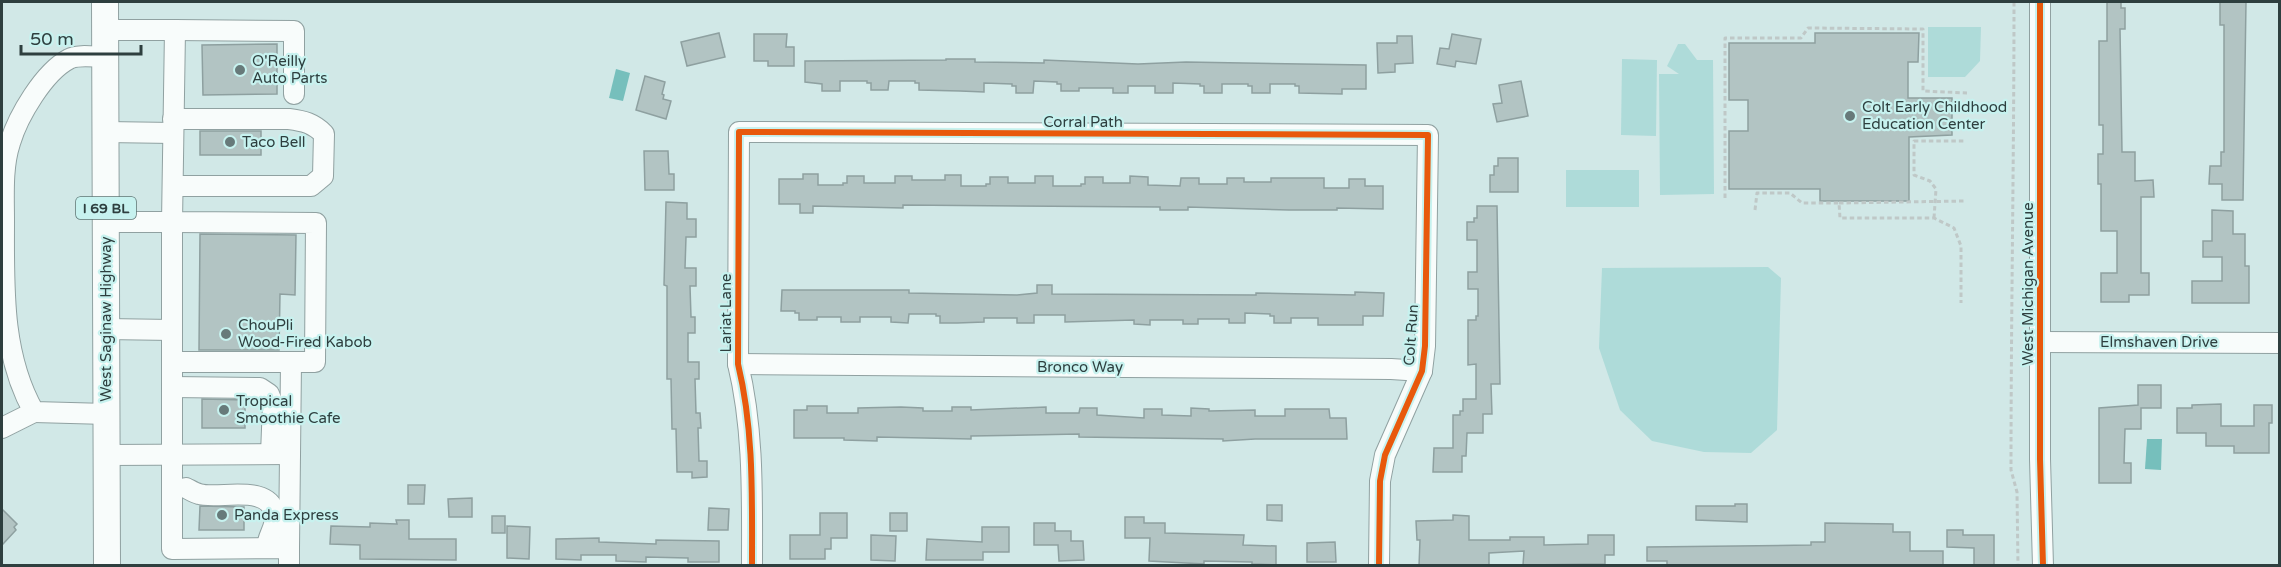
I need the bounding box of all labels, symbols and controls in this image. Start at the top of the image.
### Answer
scale bar [21,18,141,56]
text: 50 m [30,28,74,50]
place label: O'Reilly Auto Parts [252,52,328,87]
marker: O'Reilly Auto Parts [233,63,247,77]
place label: Colt Early Childhood Education Center [1862,98,2007,133]
marker: Colt Early Childhood Education Center [1843,109,1857,123]
street label: Corral Path [1043,113,1123,131]
place label: Taco Bell [242,133,306,151]
marker: Taco Bell [223,135,237,149]
road number: I 69 BL [76,197,136,219]
street label: West Michigan Avenue [2019,202,2037,366]
street label: West Saginaw Highway [97,236,115,402]
street label: Lariat Lane [717,273,735,353]
street label: Colt Run [1400,304,1422,366]
place label: ChouPli Wood-Fired Kabob [238,316,372,351]
marker: ChouPli Wood-Fired Kabob [219,327,233,341]
street label: Elmshaven Drive [2100,333,2218,351]
street label: Bronco Way [1037,358,1123,376]
place label: Tropical Smoothie Cafe [236,392,341,427]
marker: Tropical Smoothie Cafe [217,403,231,417]
place label: Panda Express [234,506,339,524]
marker: Panda Express [215,508,229,522]

